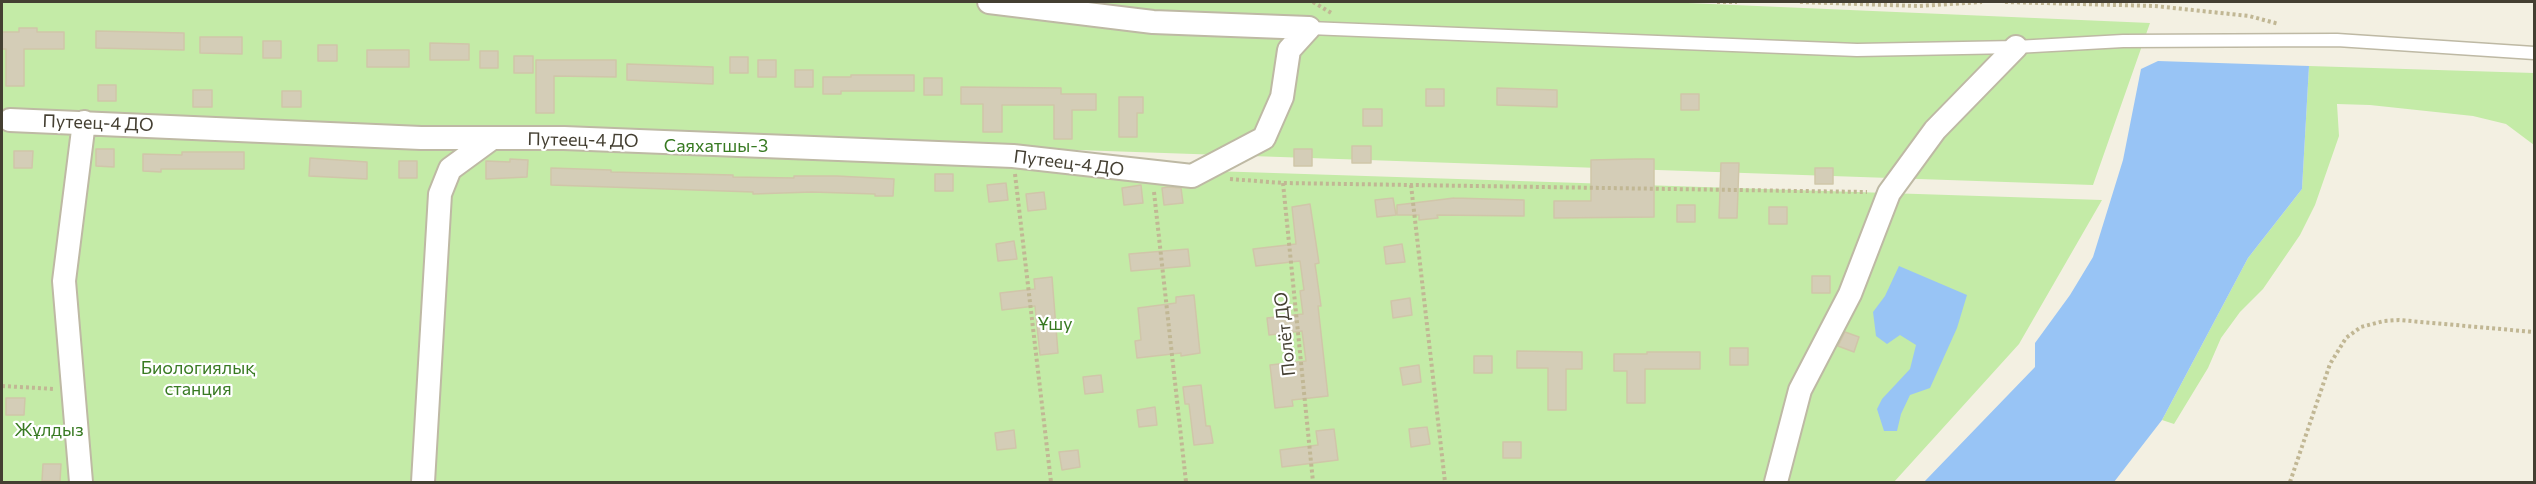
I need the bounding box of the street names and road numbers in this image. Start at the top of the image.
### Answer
street label: Путеец-4 ДО [42,110,154,136]
street label: Путеец-4 ДО [527,128,639,152]
street label: Путеец-4 ДО [1012,146,1126,180]
street label: Полёт ДО [1270,291,1300,377]

